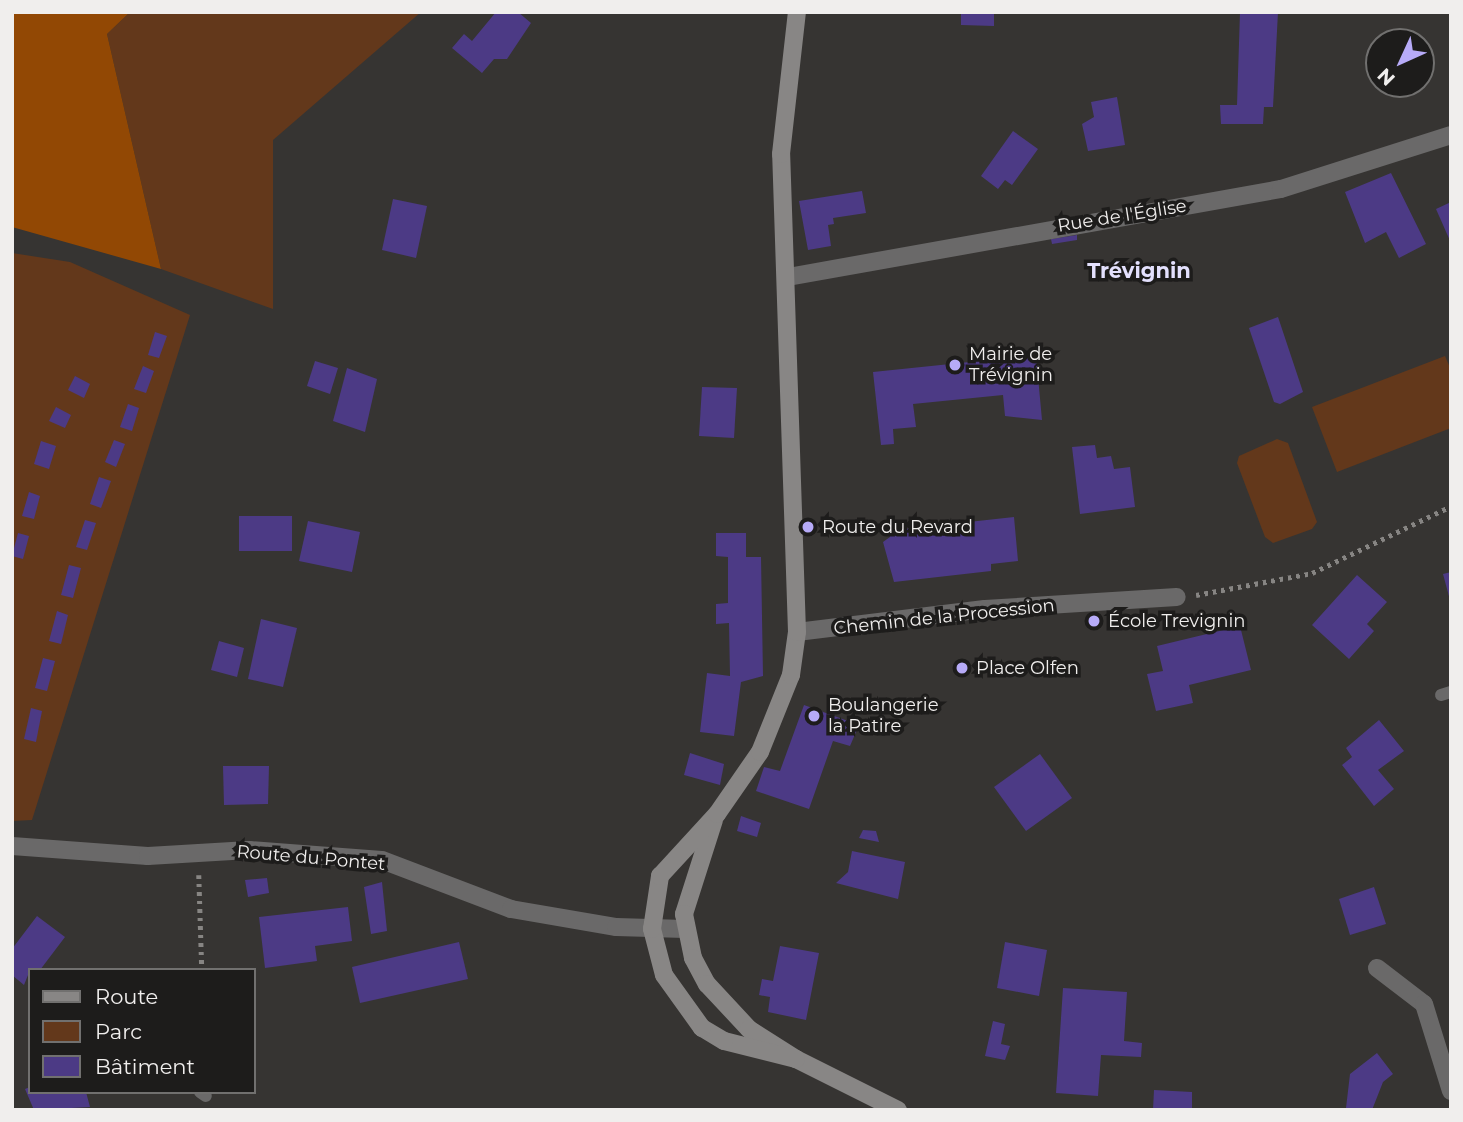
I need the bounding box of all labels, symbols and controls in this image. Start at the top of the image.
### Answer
north arrow [1365,28,1435,98]
text: N [1373,63,1400,90]
street label: Rue de l'Église [1056,195,1188,237]
district label: Trévignin [1087,258,1191,284]
place label: Mairie de Trévignin [969,344,1053,386]
marker: Mairie de Trévignin [947,357,963,373]
place label: Route du Revard [822,516,973,538]
marker: Route du Revard [800,519,816,535]
street label: Chemin de la Procession [832,595,1056,639]
place label: École Trevignin [1108,610,1245,632]
marker: École Trevignin [1086,613,1102,629]
place label: Place Olfen [976,657,1079,679]
marker: Place Olfen [954,660,970,676]
place label: Boulangerie la Patire [828,695,939,738]
marker: Boulangerie la Patire [806,708,822,724]
street label: Route du Pontet [236,841,386,875]
legend [28,968,256,1094]
text: Route [95,984,158,1009]
text: Parc [95,1019,142,1044]
text: Bâtiment [95,1054,195,1079]

